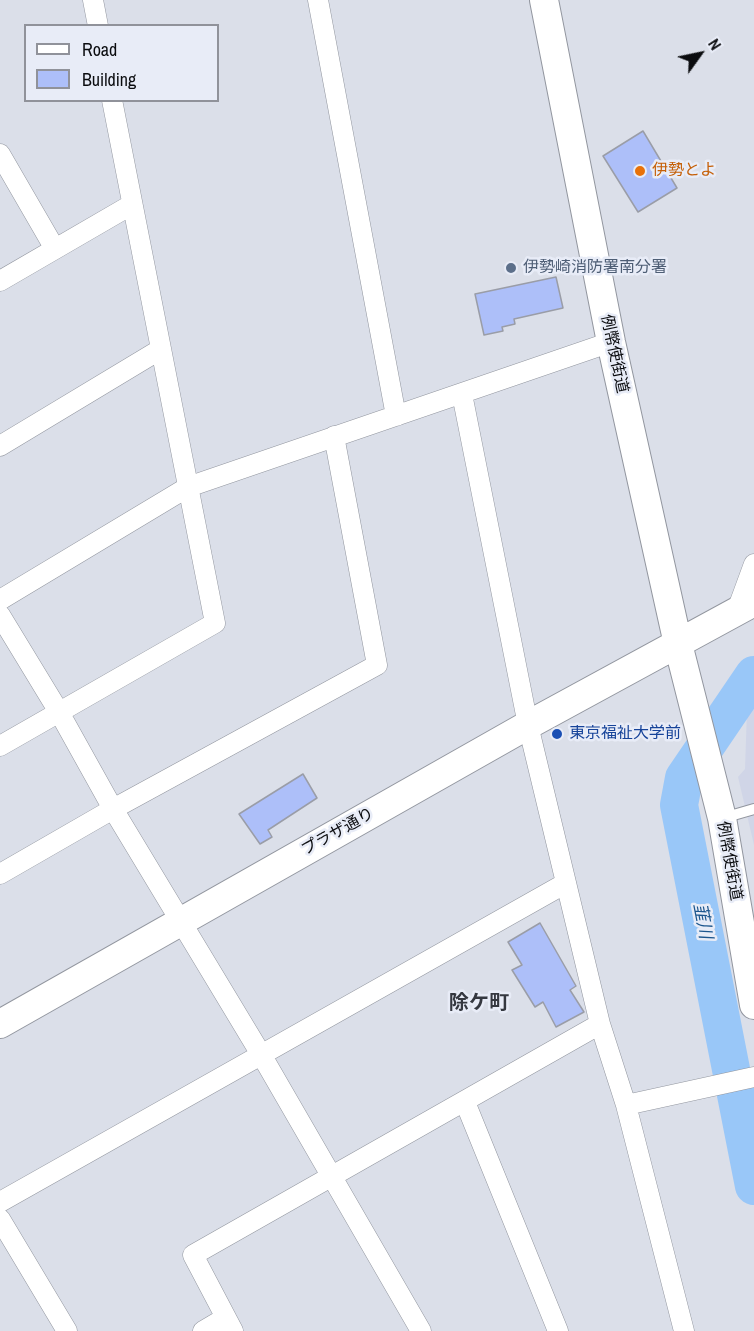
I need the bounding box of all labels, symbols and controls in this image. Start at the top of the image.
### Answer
legend [24,24,219,102]
north arrow [670,24,730,84]
text: N [703,34,727,54]
text: Road [82,37,117,62]
text: Building [82,67,136,92]
place label: 伊勢とよ [652,161,716,181]
marker: 伊勢とよ [633,164,647,178]
place label: 伊勢崎消防署南分署 [523,258,667,278]
marker: 伊勢崎消防署南分署 [504,261,518,275]
street label: 例幣使街道 [596,313,632,395]
place label: 東京福祉大学前 [569,724,681,744]
marker: 東京福祉大学前 [550,727,564,741]
street label: プラザ通り [298,804,378,860]
street label: 例幣使街道 [713,820,745,902]
water label: 韮川 [688,901,716,941]
district label: 除ケ町 [449,992,509,1016]

